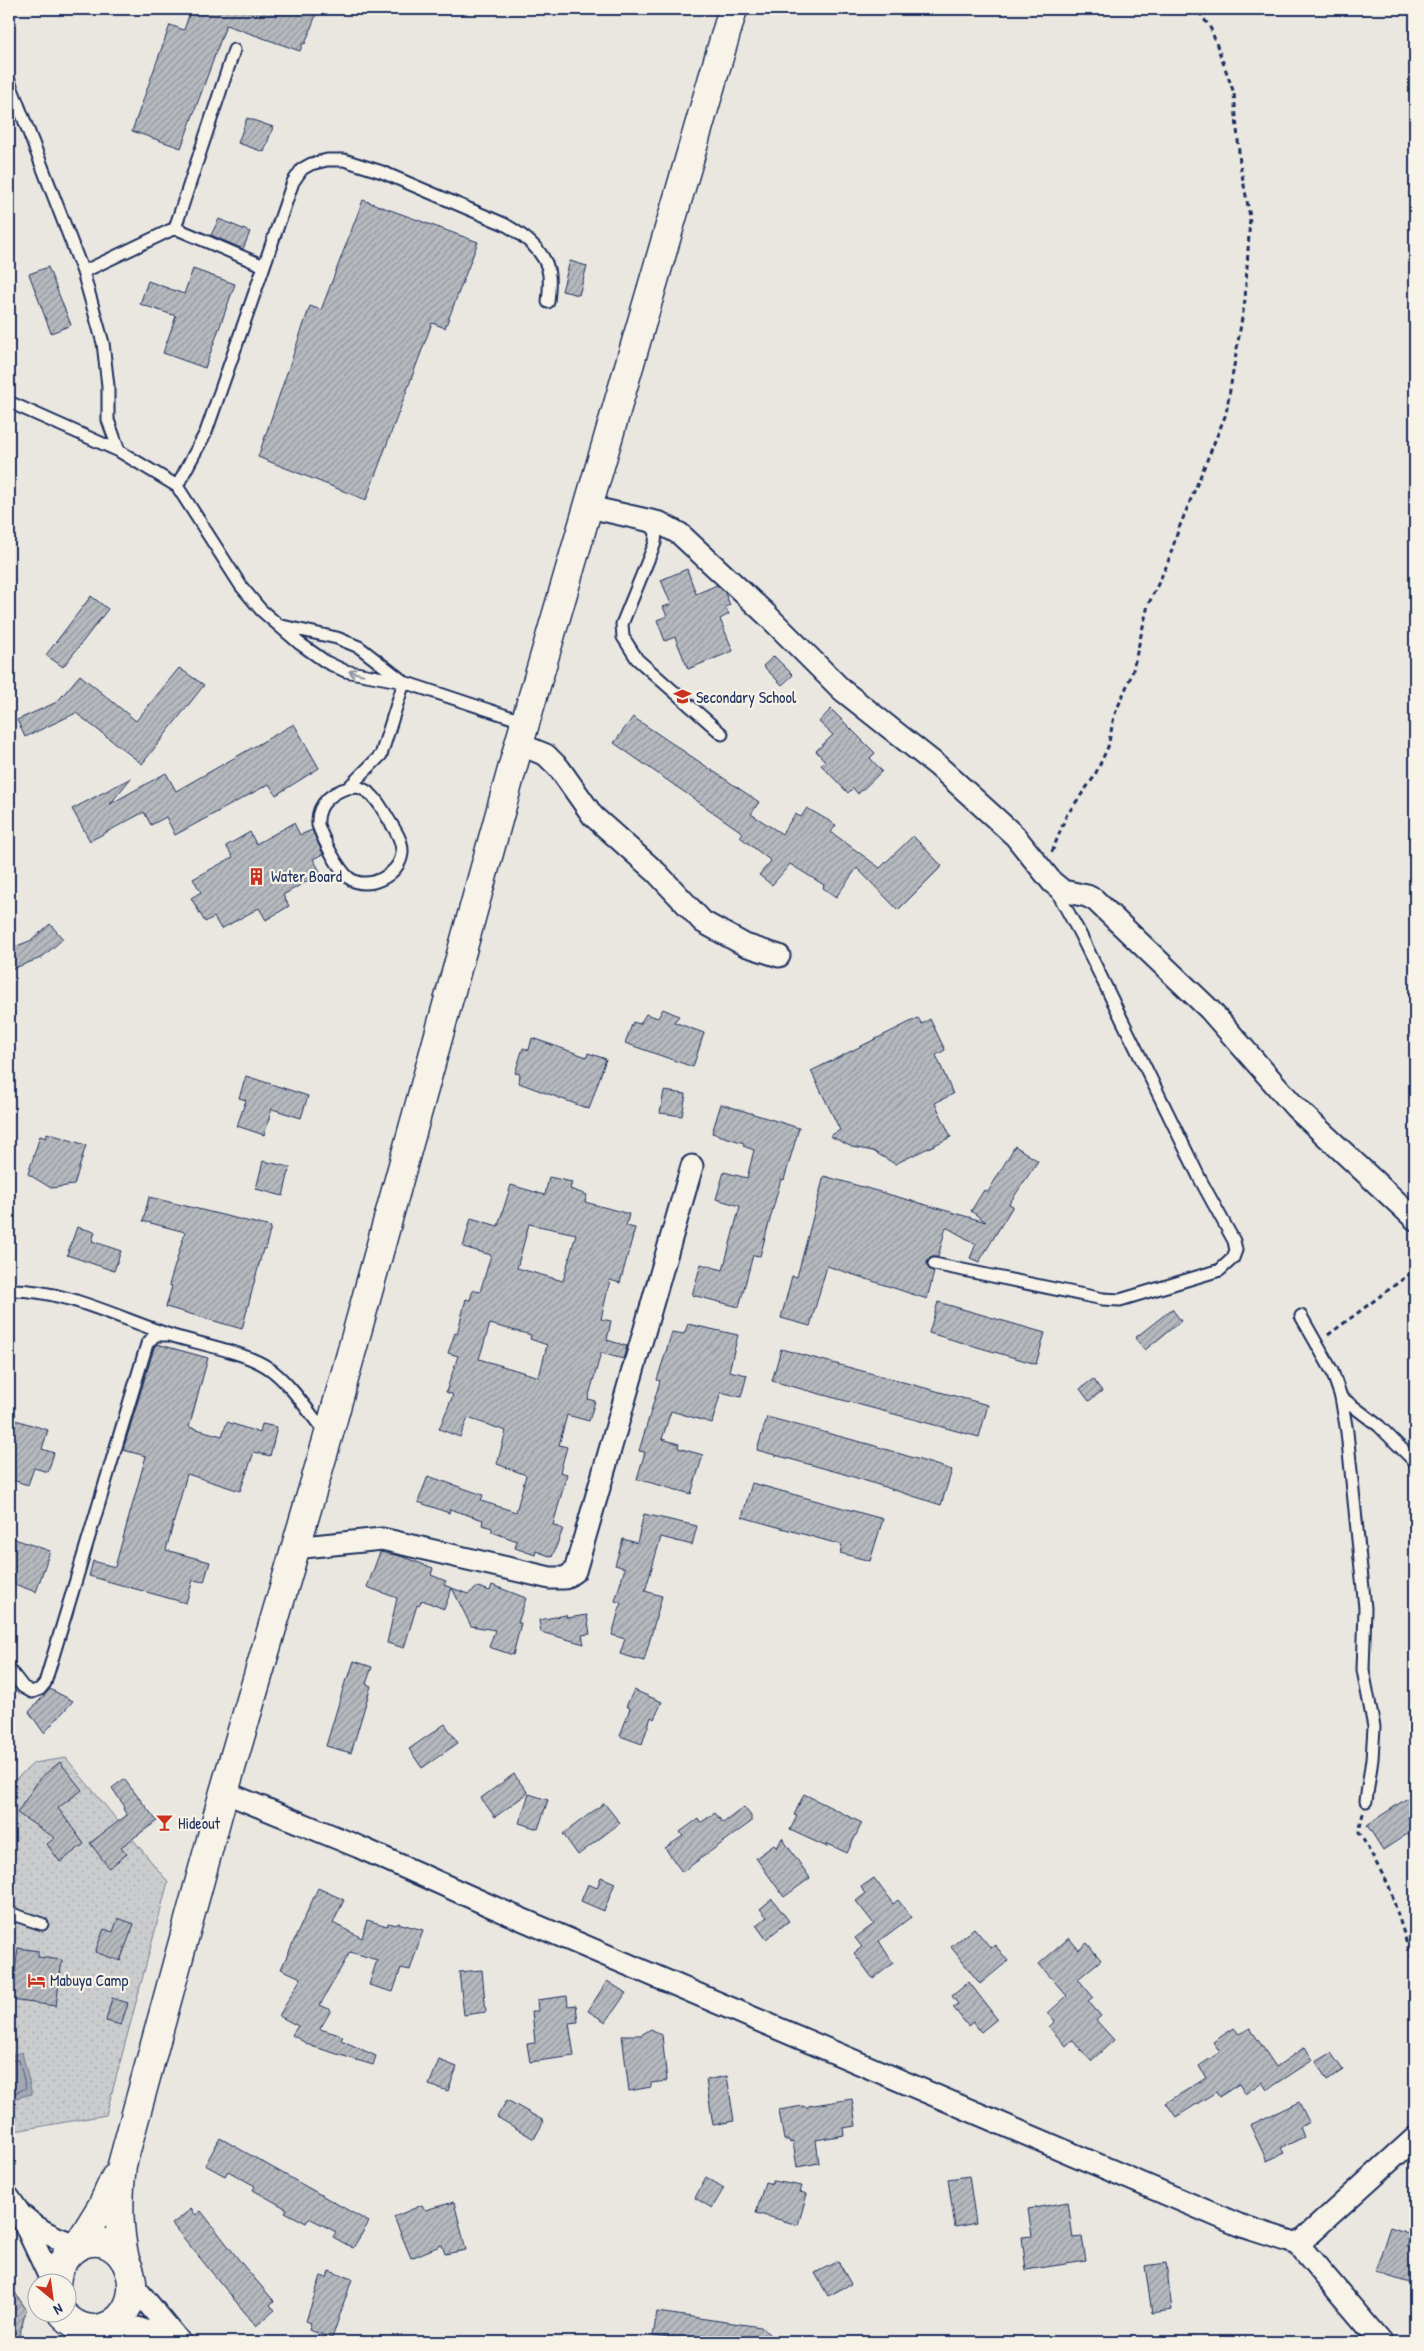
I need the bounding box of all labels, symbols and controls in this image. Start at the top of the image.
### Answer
one-way arrow [349,668,365,678]
place label: Secondary School [696,686,797,708]
school or university icon: Secondary School [672,687,692,707]
place label: Water Board [271,865,342,887]
building icon: Water Board [247,866,267,886]
place label: Hideout [178,1812,221,1834]
bar icon: Hideout [154,1813,174,1833]
place label: Mabuya Camp [50,1969,128,1991]
hotel icon: Mabuya Camp [26,1970,46,1990]
north arrow [28,2274,78,2324]
text: N [50,2300,66,2320]

